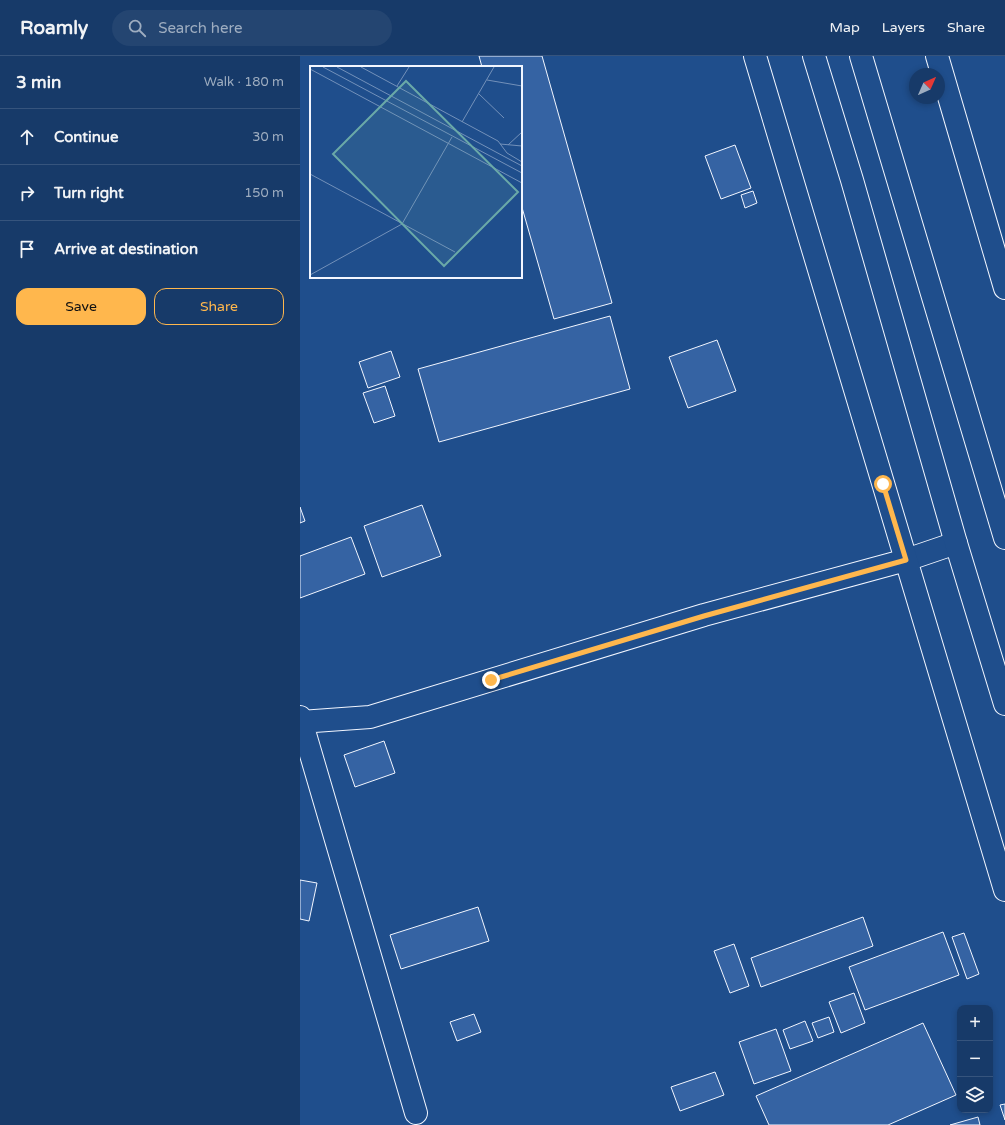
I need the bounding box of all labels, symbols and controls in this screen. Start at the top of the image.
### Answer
search box [112,10,392,46]
text: Roamly [20,17,88,39]
icon: search [126,17,148,39]
text: Search here [158,19,243,37]
text: Map [830,19,860,36]
text: Layers [882,19,925,36]
text: Share [947,19,985,36]
inset map [310,66,522,278]
north arrow [909,68,945,104]
text: 3 min [16,72,61,93]
text: Walk · 180 m [204,74,284,90]
icon: ahead [16,126,38,148]
text: Continue [54,128,118,146]
text: 30 m [252,129,284,145]
icon: right [16,182,38,204]
text: Turn right [54,184,124,202]
text: 150 m [244,185,284,201]
icon: arrive [16,238,38,260]
text: Arrive at destination [54,240,198,258]
button: Save [16,288,146,325]
button: Share [154,288,284,325]
route start [874,475,892,493]
route end [482,671,500,689]
map controls [957,1005,993,1113]
button: + [957,1005,993,1041]
button: − [957,1041,993,1077]
button: layers [957,1077,993,1113]

